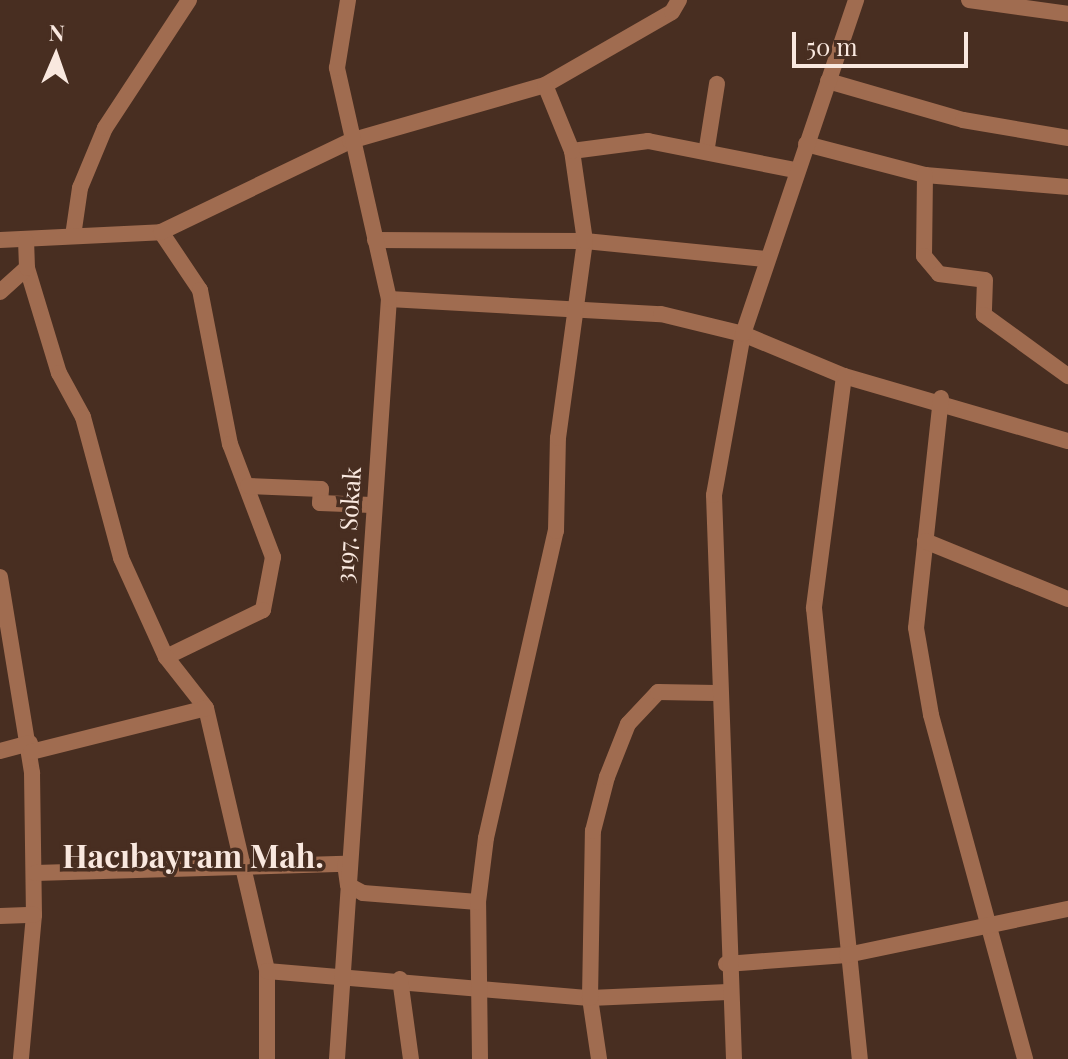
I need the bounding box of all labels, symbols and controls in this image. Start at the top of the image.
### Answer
north arrow [16,16,96,96]
scale bar [796,16,972,66]
text: N [48,17,65,47]
text: 50 m [806,30,858,62]
street label: 3197. Sokak [330,466,366,584]
district label: Hacıbayram Mah. [62,836,324,874]

